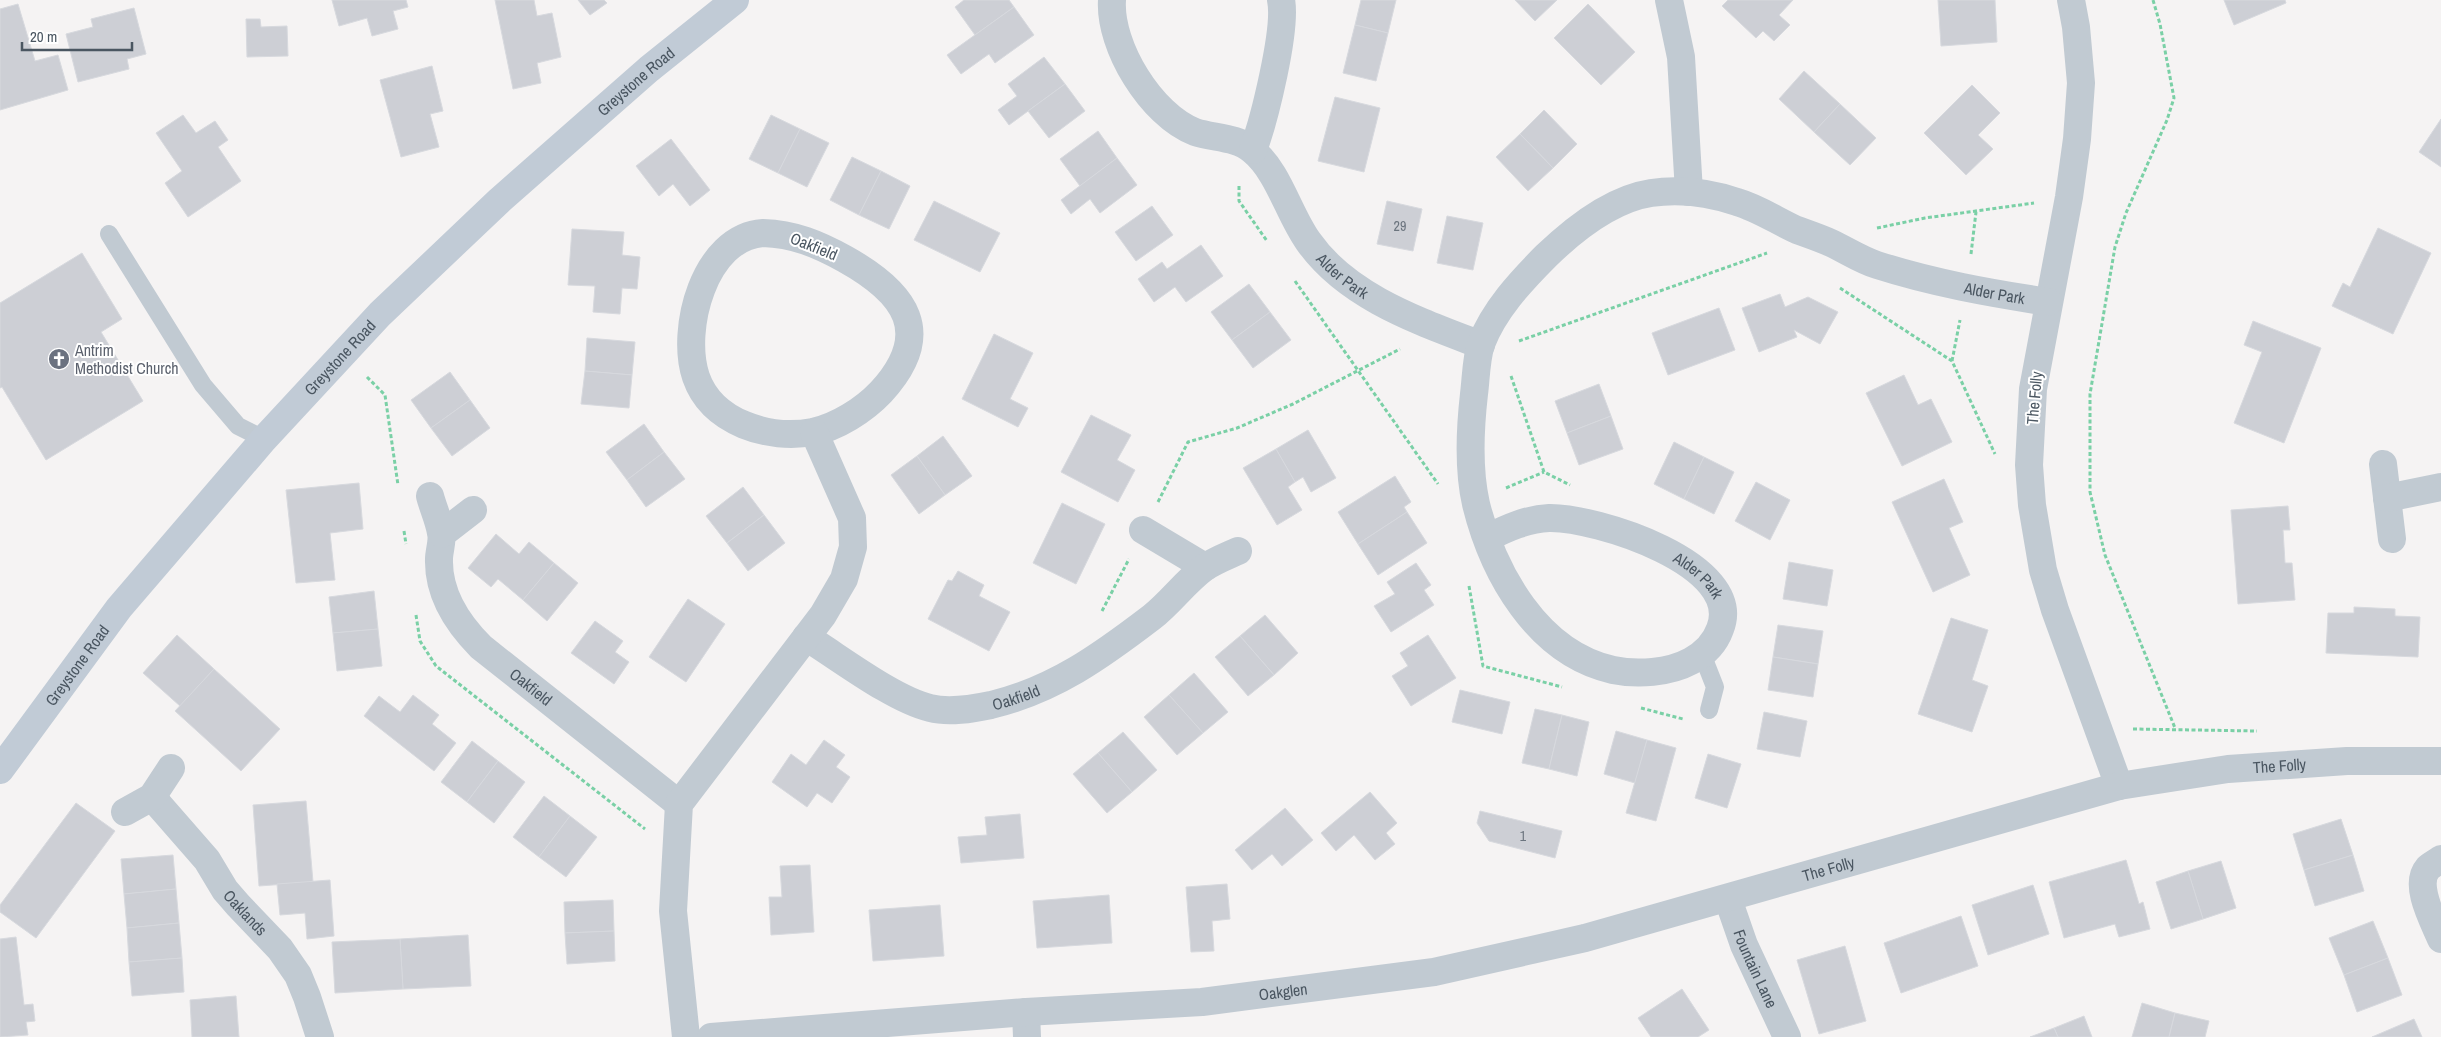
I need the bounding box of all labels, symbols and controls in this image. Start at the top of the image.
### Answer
scale bar [22,20,132,52]
text: 20 m [30,26,57,47]
street label: Greystone Road [592,42,679,121]
house number: 29 [1394,217,1406,235]
street label: Oakfield [787,227,841,265]
street label: Alder Park [1311,248,1373,304]
street label: Alder Park [1961,276,2027,309]
street label: Greystone Road [299,315,380,400]
place label: Antrim Methodist Church [74,339,179,379]
church icon: Antrim Methodist Church [47,347,71,371]
street label: The Folly [2021,370,2047,426]
street label: Alder Park [1669,546,1729,603]
street label: Greystone Road [40,620,114,710]
street label: Oakfield [505,663,557,711]
street label: Oakfield [990,679,1043,715]
street label: The Folly [2252,753,2307,778]
house number: 1 [1520,827,1527,845]
street label: The Folly [1800,851,1857,887]
street label: Oaklands [218,885,272,940]
street label: Fountain Lane [1728,927,1783,1012]
street label: Oakglen [1257,977,1309,1006]

